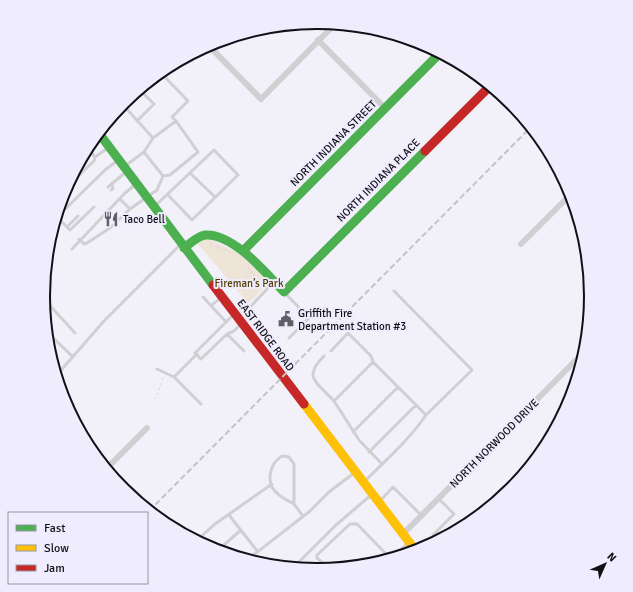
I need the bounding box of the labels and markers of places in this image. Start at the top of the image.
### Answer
restaurant icon: Taco Bell [102,210,120,228]
place label: Taco Bell [123,213,165,226]
place label: Griffith Fire Department Station #3 [298,307,406,333]
public building icon: Griffith Fire Department Station #3 [277,310,295,328]

